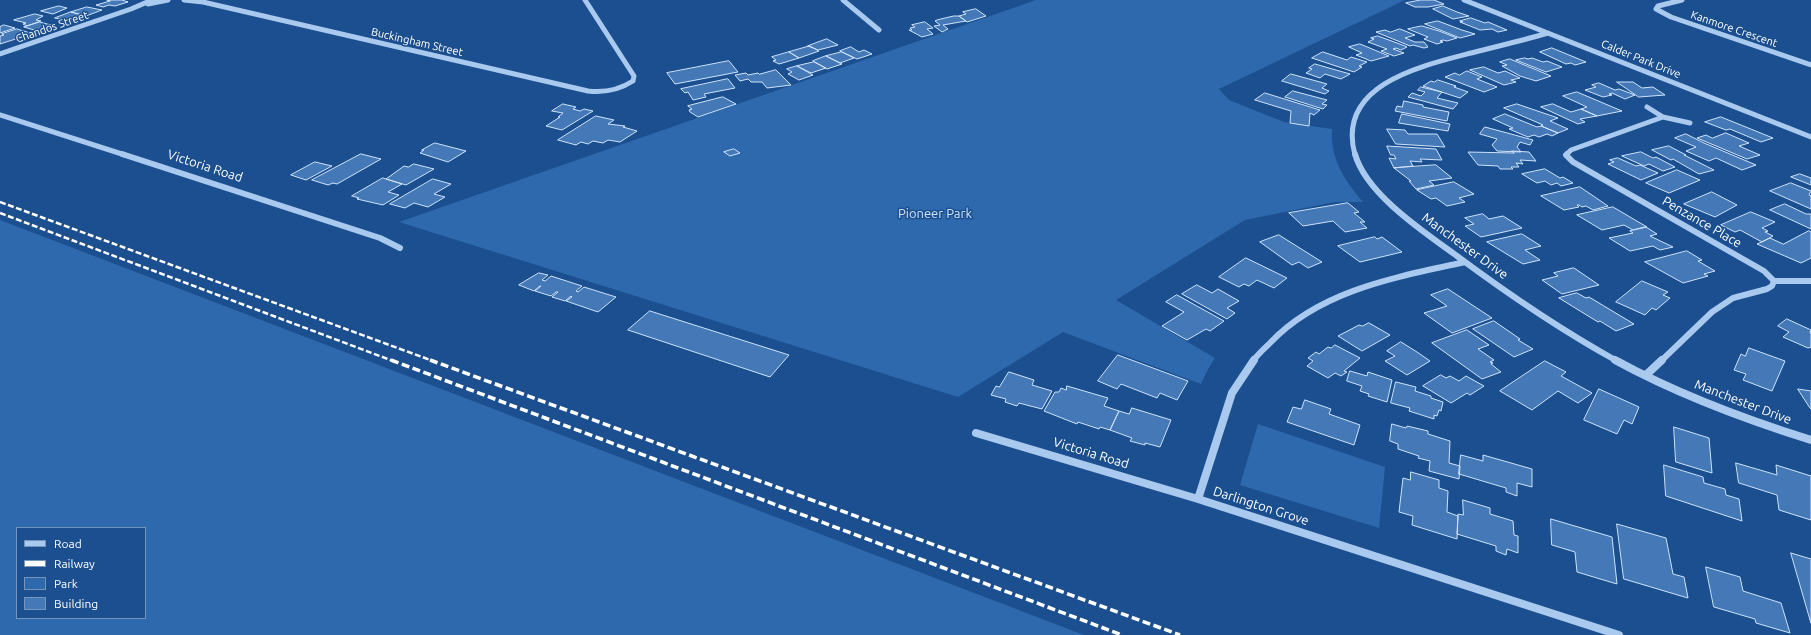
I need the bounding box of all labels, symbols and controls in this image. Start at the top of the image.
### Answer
street label: Chandos Street [14,8,90,46]
street label: Kanmore Crescent [1689,8,1779,50]
street label: Buckingham Street [370,25,464,59]
street label: Calder Park Drive [1599,37,1683,81]
street label: Victoria Road [165,146,245,186]
street label: Penzance Place [1659,193,1745,251]
park label: Pioneer Park [898,206,972,222]
street label: Manchester Drive [1419,210,1511,282]
street label: Manchester Drive [1692,376,1794,428]
street label: Victoria Road [1051,434,1131,472]
street label: Darlington Grove [1211,483,1311,529]
legend [16,527,146,619]
text: Road [54,537,82,550]
text: Railway [54,557,95,570]
text: Park [54,577,78,590]
text: Building [54,597,98,610]

